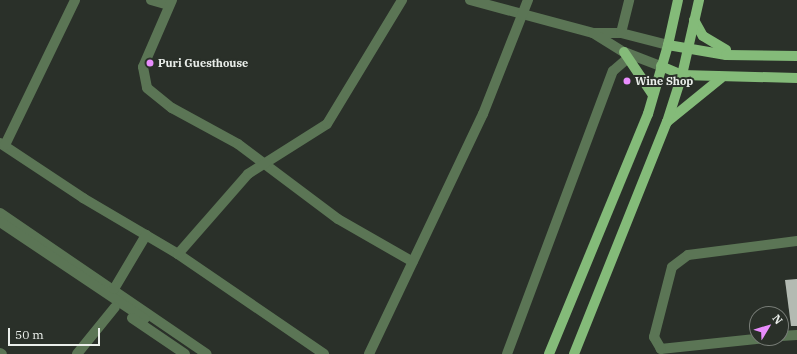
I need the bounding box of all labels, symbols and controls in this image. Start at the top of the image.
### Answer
place label: Puri Guesthouse [158,56,248,70]
marker: Puri Guesthouse [145,58,155,68]
place label: Wine Shop [635,74,693,88]
marker: Wine Shop [622,76,632,86]
north arrow [749,306,789,346]
text: N [769,311,786,327]
scale bar [10,320,102,346]
text: 50 m [15,327,44,342]

